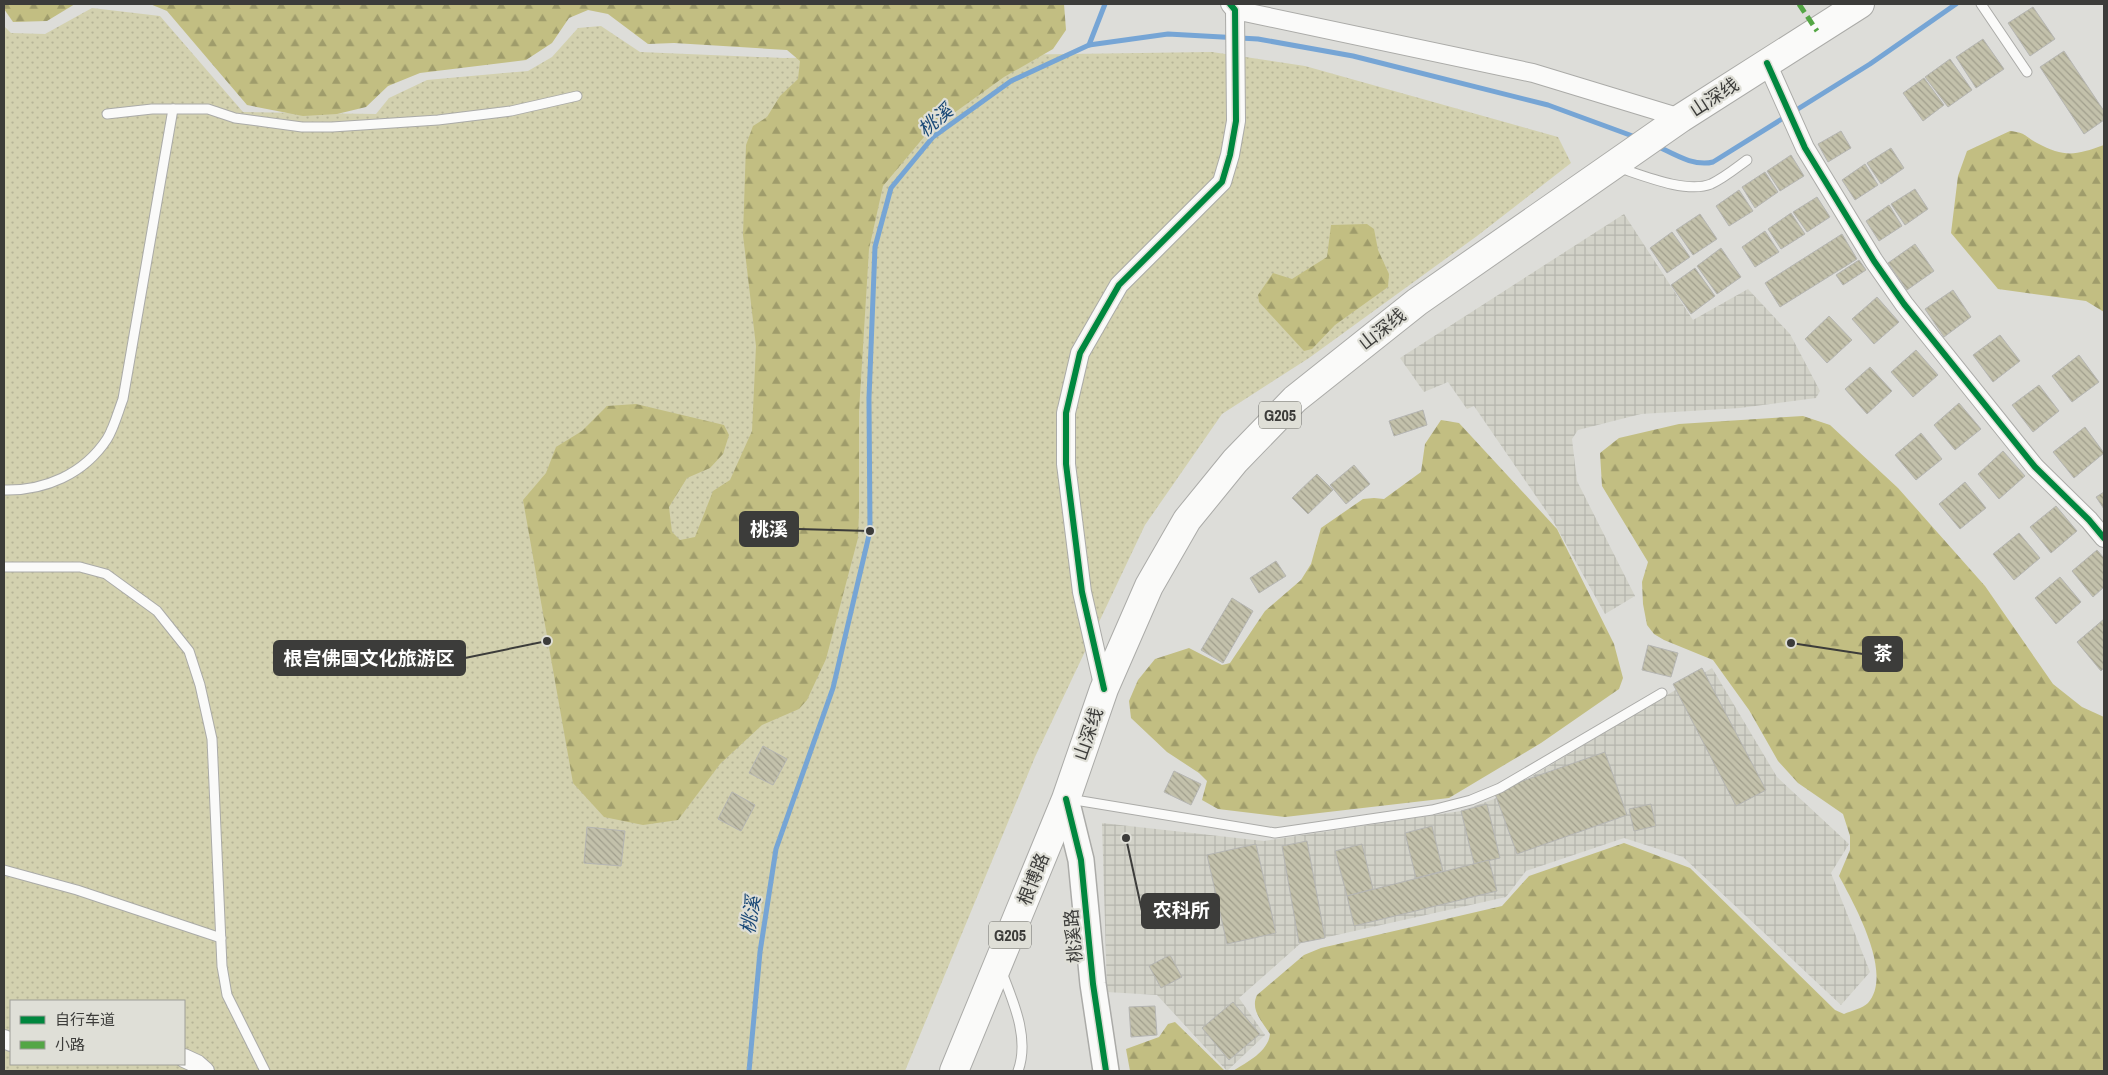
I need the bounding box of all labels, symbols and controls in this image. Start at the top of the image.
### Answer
street label: 山深线 [1685,72,1743,122]
water label: 桃溪 [912,97,959,142]
street label: 山深线 [1353,303,1411,355]
road number: G205 [1259,402,1301,428]
callout: 桃溪 [740,512,798,546]
text: 桃溪 [750,516,788,542]
callout: 茶 [1863,637,1902,671]
text: 茶 [1873,640,1893,666]
callout: 根宫佛国文化旅游区 [274,641,465,675]
text: 根宫佛国文化旅游区 [283,645,455,671]
street label: 山深线 [1067,704,1109,764]
street label: 根博路 [1011,849,1055,909]
water label: 桃溪 [734,892,766,936]
callout: 农科所 [1142,894,1219,928]
text: 农科所 [1152,897,1210,923]
street label: 桃溪路 [1058,908,1088,964]
road number: G205 [989,922,1031,948]
legend [10,1000,185,1065]
text: 自行车道 [55,1009,115,1030]
text: 小路 [55,1034,85,1055]

